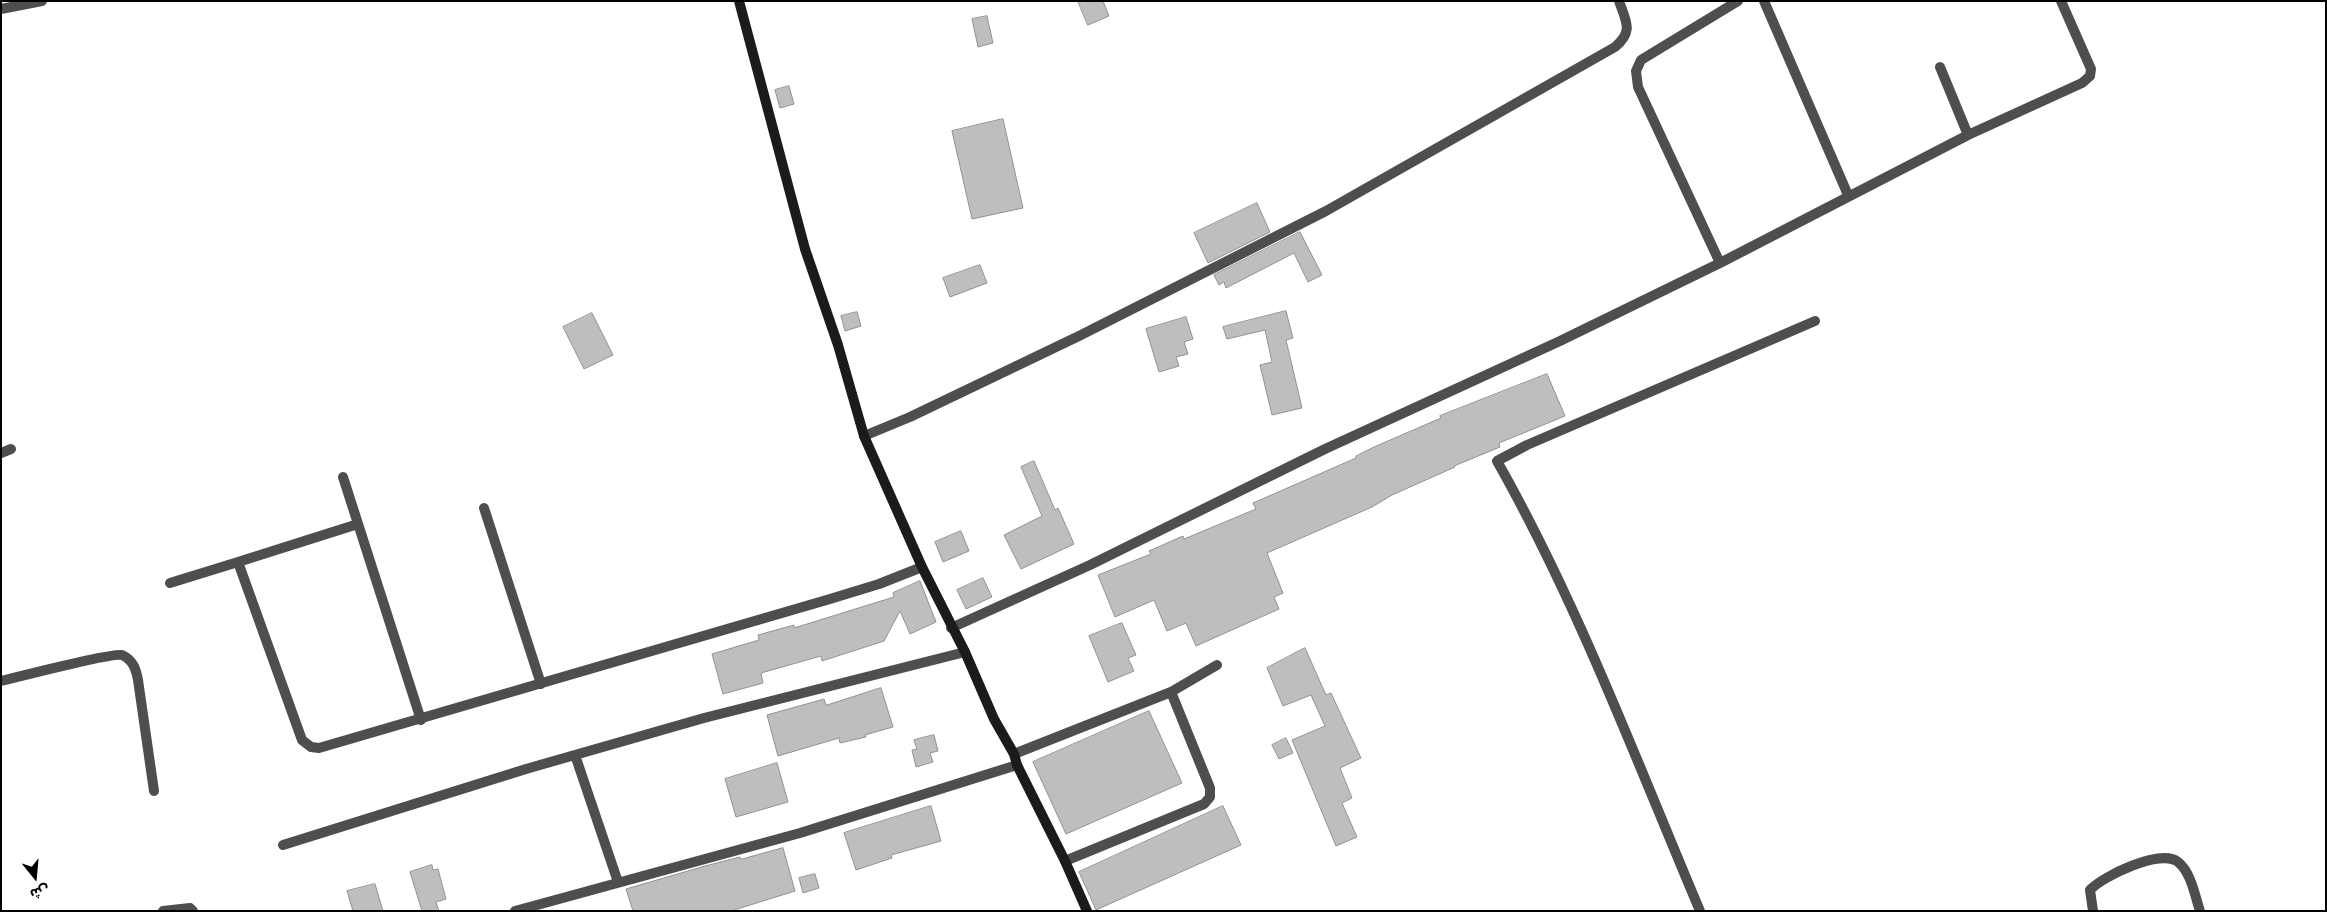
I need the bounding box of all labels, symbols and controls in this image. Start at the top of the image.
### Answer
north arrow [10,852,60,902]
text: ش [28,880,51,904]

